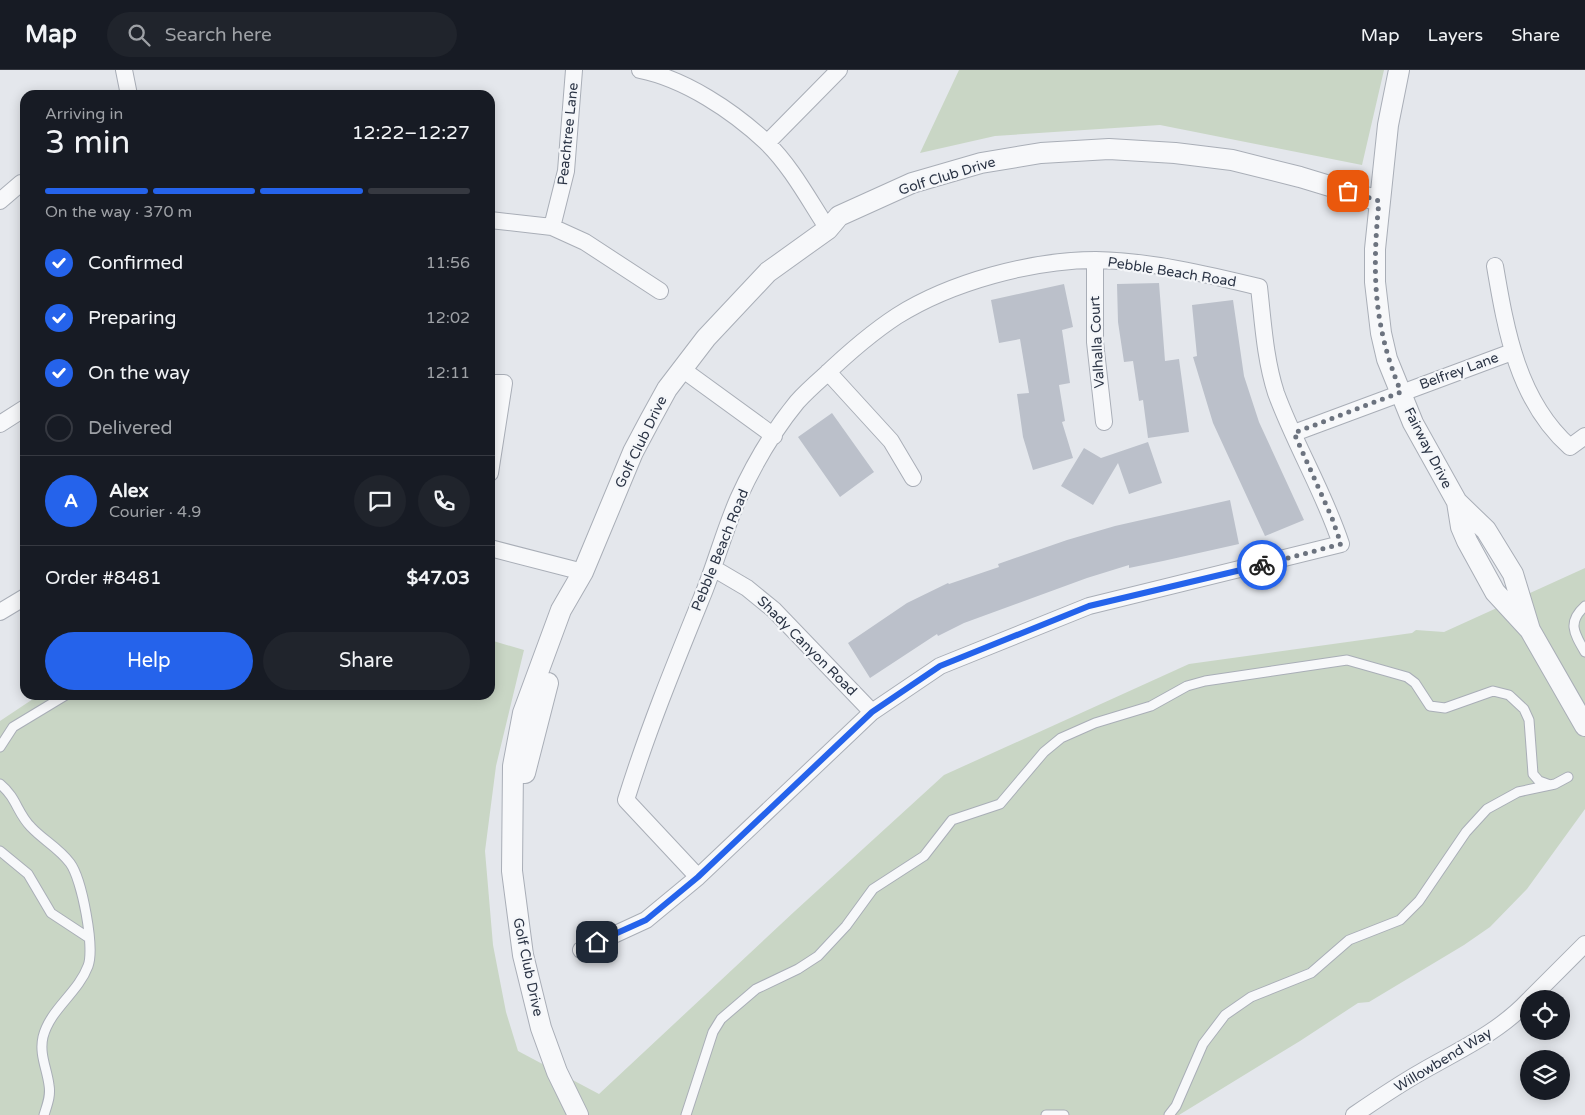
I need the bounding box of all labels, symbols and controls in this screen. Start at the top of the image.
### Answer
search box [107,12,457,57]
text: Map [25,20,77,49]
icon: search [125,21,153,49]
text: Search here [165,24,272,46]
text: Map [1361,24,1400,46]
text: Layers [1428,24,1483,46]
text: Share [1511,24,1560,46]
street label: Peachtree Lane [554,82,582,186]
text: Arriving in [45,104,123,124]
text: 12:22–12:27 [352,122,470,144]
text: 3 min [45,124,130,162]
street label: Golf Club Drive [897,153,998,199]
pin [1327,170,1369,212]
icon: bag [1334,177,1362,205]
text: On the way · 370 m [45,202,192,222]
icon: check [45,249,73,277]
text: Confirmed [88,252,183,274]
text: 11:56 [426,253,470,273]
street label: Pebble Beach Road [1106,253,1238,291]
street label: Valhalla Court [1086,295,1108,389]
icon: check [45,304,73,332]
text: Preparing [88,307,177,329]
text: 12:02 [426,308,470,328]
street label: Belfrey Lane [1417,349,1501,393]
icon: check [45,359,73,387]
text: On the way [88,362,190,384]
text: 12:11 [426,363,470,383]
street label: Golf Club Drive [611,393,671,491]
street label: Fairway Drive [1400,405,1456,491]
text: Delivered [88,417,173,439]
button: chat [354,475,406,527]
button: phone [418,475,470,527]
text: Alex [109,480,149,502]
street label: Pebble Beach Road [688,487,752,613]
text: A [64,490,78,512]
text: Courier · 4.9 [109,502,201,522]
courier [1237,540,1287,590]
icon: bike [1248,551,1276,579]
text: Order #8481 [45,567,162,589]
text: $47.03 [407,567,470,589]
street label: Shady Canyon Road [754,593,860,699]
button: Help [45,632,253,690]
button: Share [263,632,470,690]
street label: Golf Club Drive [509,916,547,1018]
pin [576,921,618,963]
icon: home [583,928,611,956]
map controls [1520,990,1570,1100]
button: locate [1520,990,1570,1040]
street label: Willowbend Way [1391,1024,1495,1096]
button: layers [1520,1050,1570,1100]

